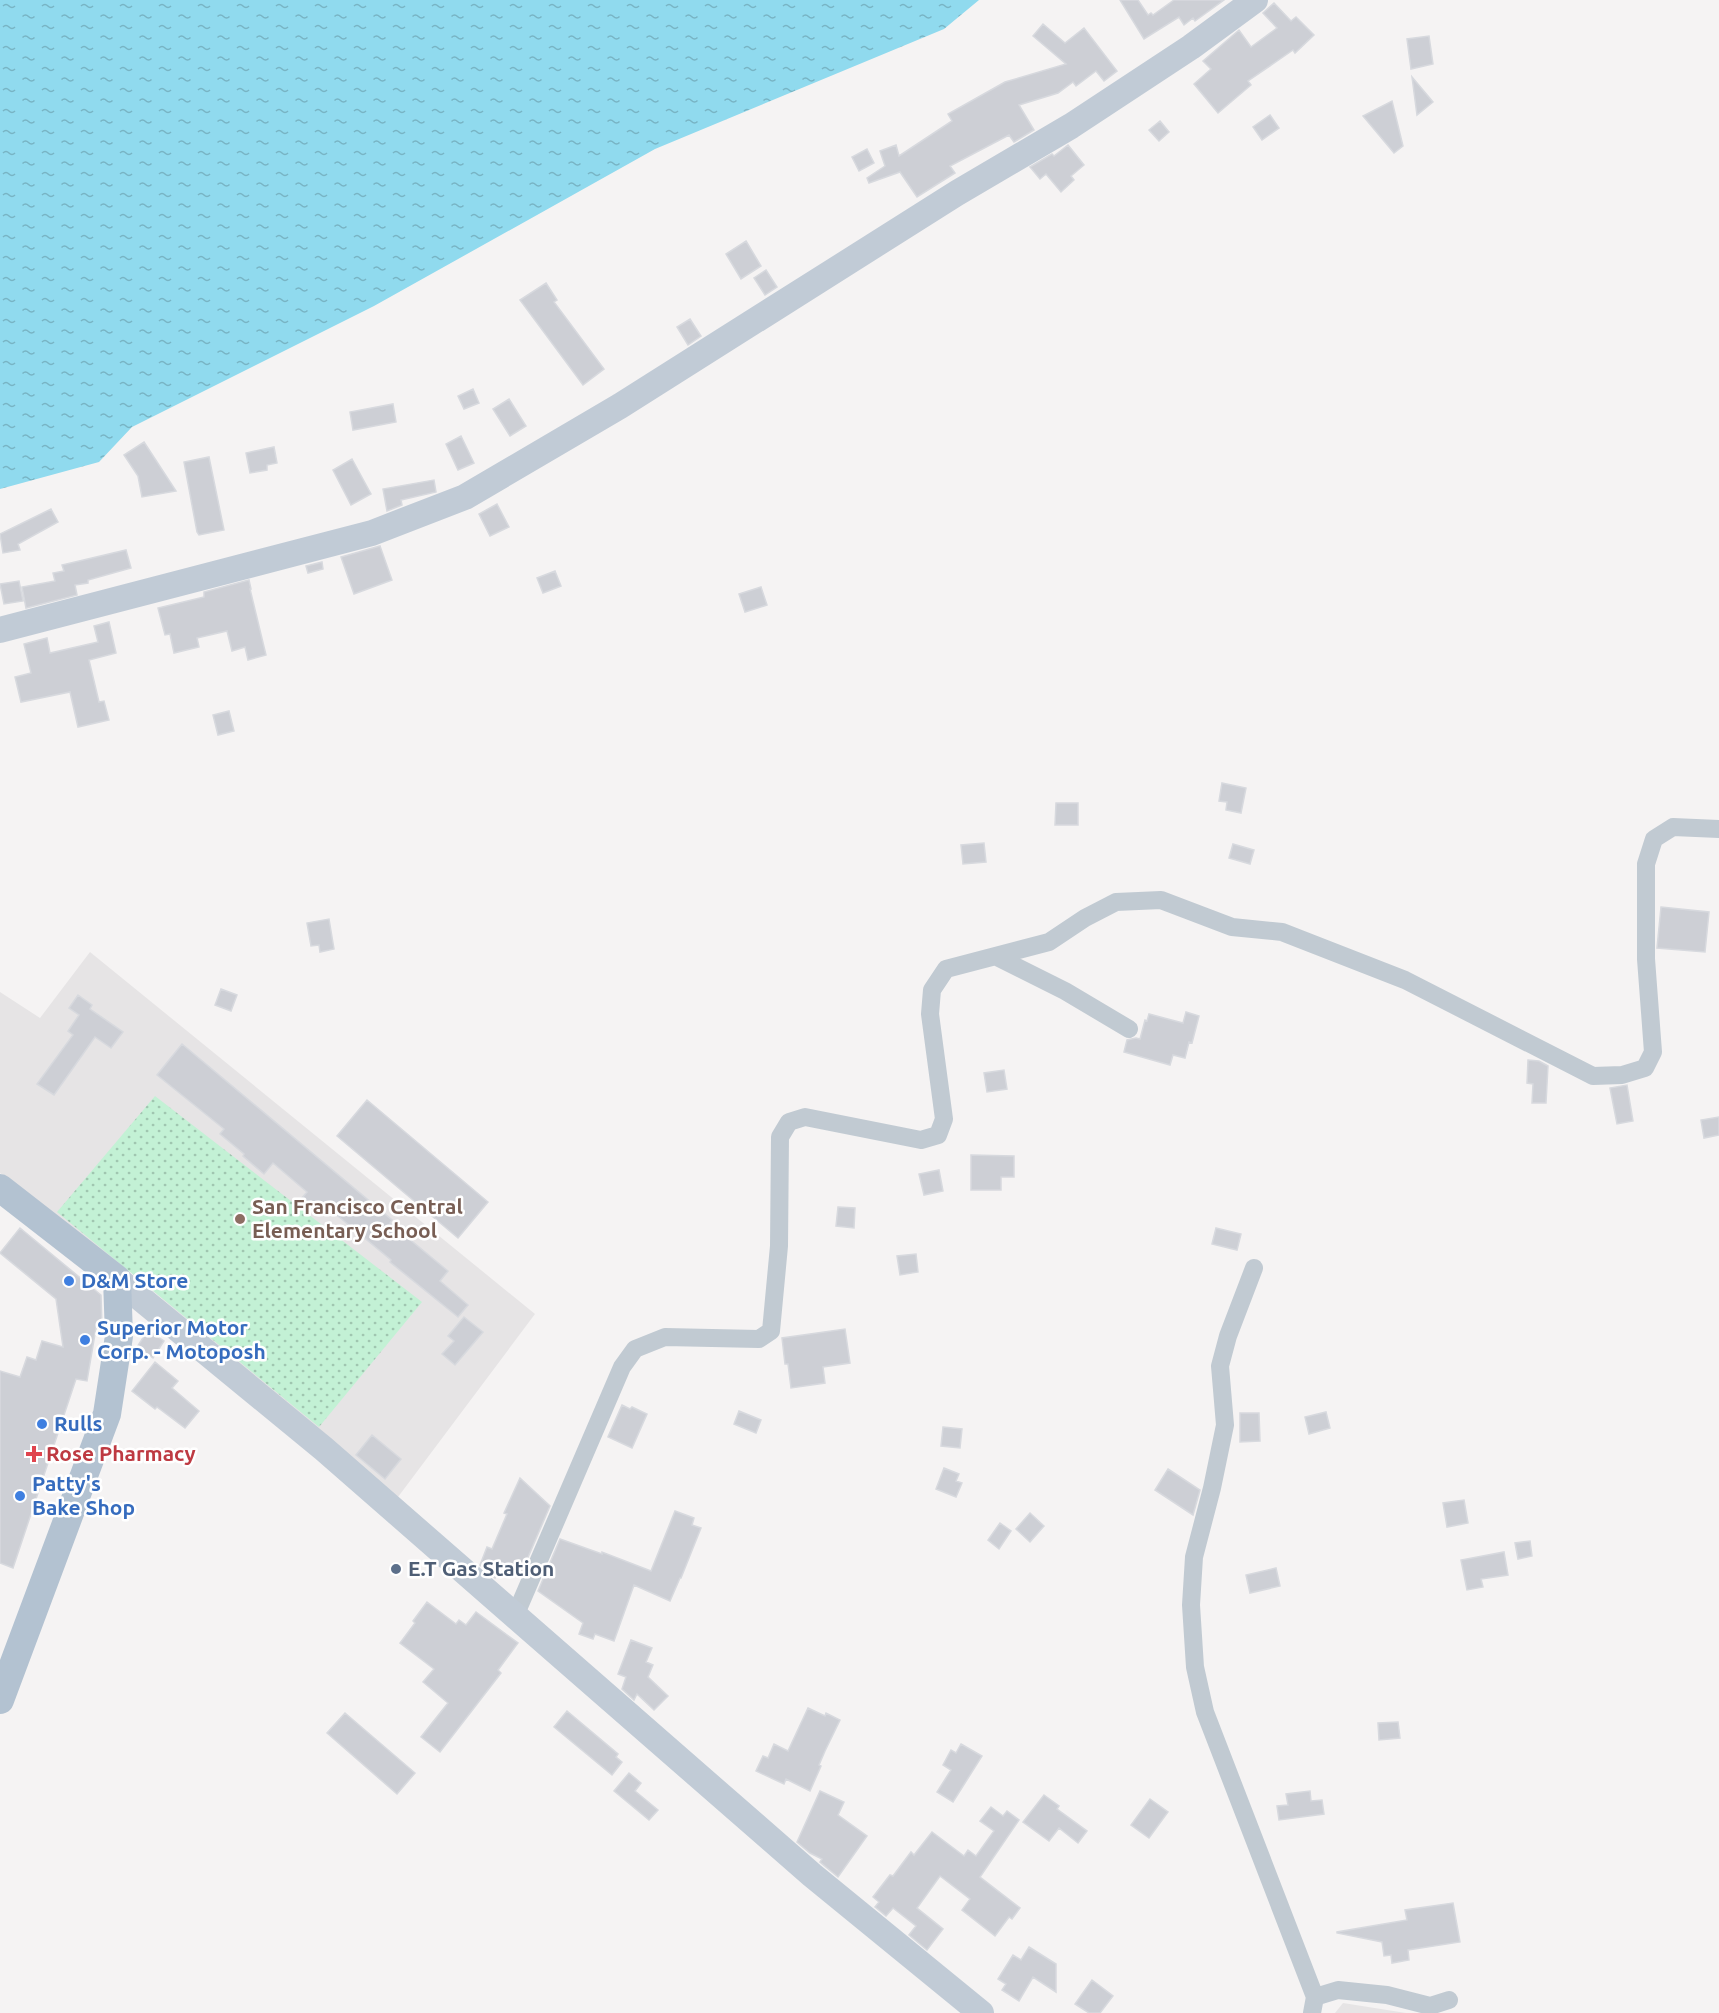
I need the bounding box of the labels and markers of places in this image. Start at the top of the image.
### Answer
place label: San Francisco Central Elementary School [252,1194,463,1242]
marker: San Francisco Central Elementary School [233,1212,247,1226]
place label: D&M Store [81,1268,188,1292]
marker: D&M Store [62,1274,76,1288]
place label: Superior Motor Corp. - Motoposh [97,1315,266,1363]
marker: Superior Motor Corp. - Motoposh [78,1333,92,1347]
place label: Rulls [54,1411,103,1435]
marker: Rulls [35,1417,49,1431]
place label: Rose Pharmacy [46,1441,196,1465]
marker: Rose Pharmacy [27,1447,41,1461]
place label: Patty's Bake Shop [32,1471,135,1519]
marker: Patty's Bake Shop [13,1489,27,1503]
place label: E.T Gas Station [408,1556,554,1580]
marker: E.T Gas Station [389,1562,403,1576]

